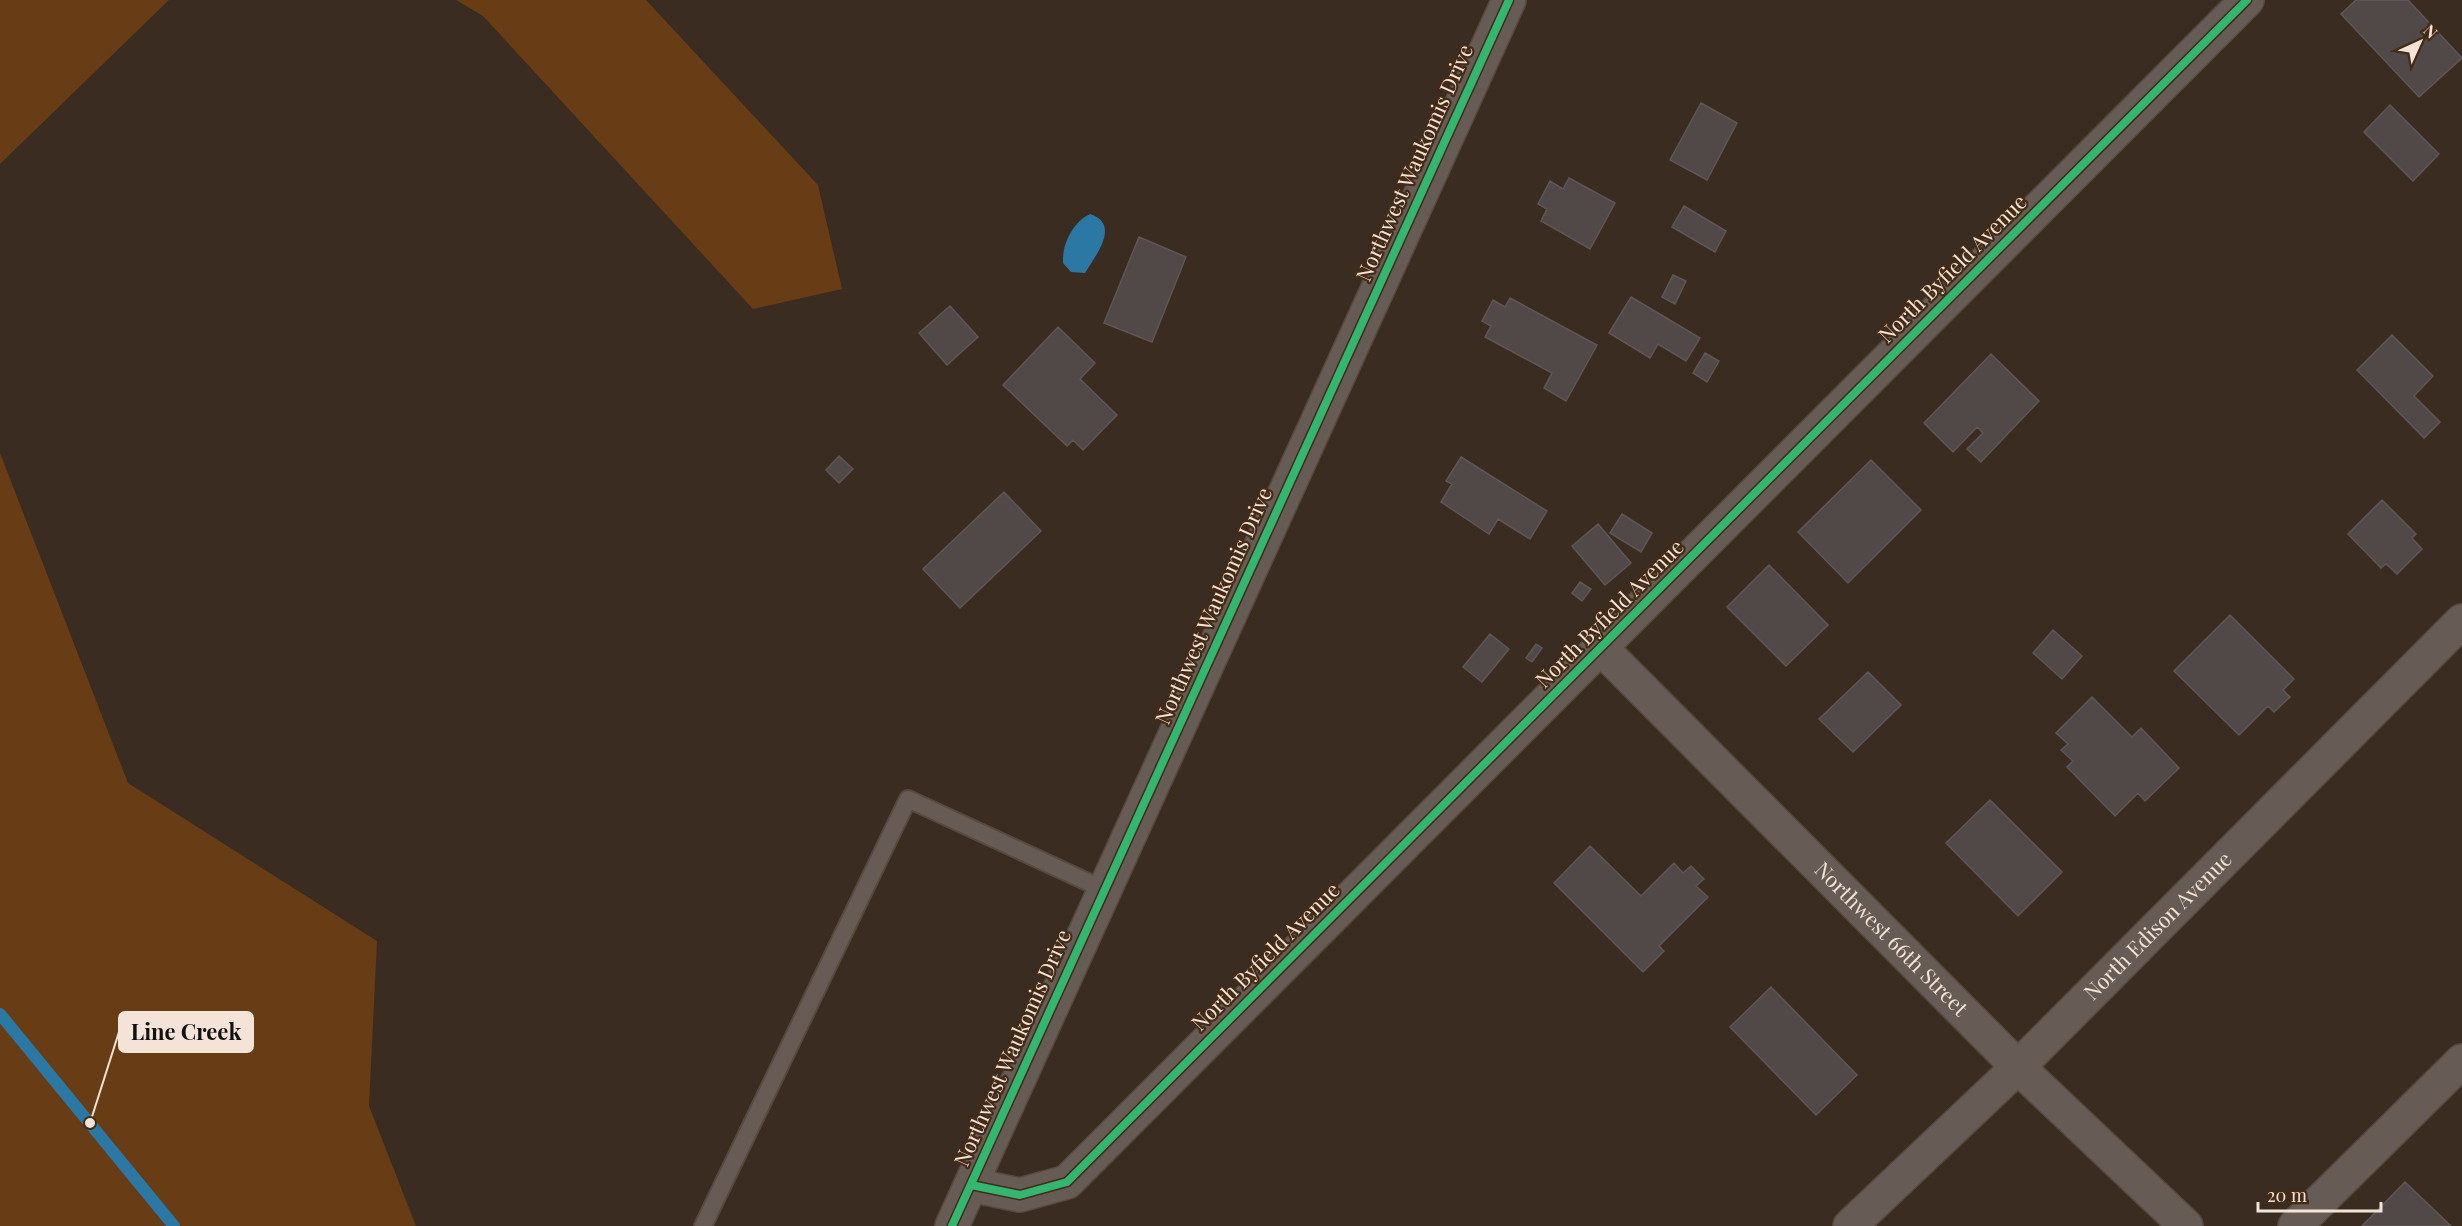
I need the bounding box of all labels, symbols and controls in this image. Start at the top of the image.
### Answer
north arrow [2390,12,2450,72]
text: N [2419,20,2443,43]
street label: Northwest Waukomis Drive [1348,39,1478,285]
street label: North Byfield Avenue [1871,187,2032,348]
street label: Northwest Waukomis Drive [1147,482,1277,728]
street label: North Byfield Avenue [1528,532,1689,693]
street label: North Edison Avenue [2077,844,2237,1005]
street label: Northwest 66th Street [1810,855,1975,1021]
street label: North Byfield Avenue [1184,875,1345,1036]
street label: Northwest Waukomis Drive [946,924,1076,1170]
callout: Line Creek [119,1012,253,1052]
text: Line Creek [131,1016,241,1046]
scale bar [2258,1175,2381,1213]
text: 20 m [2267,1183,2307,1207]

